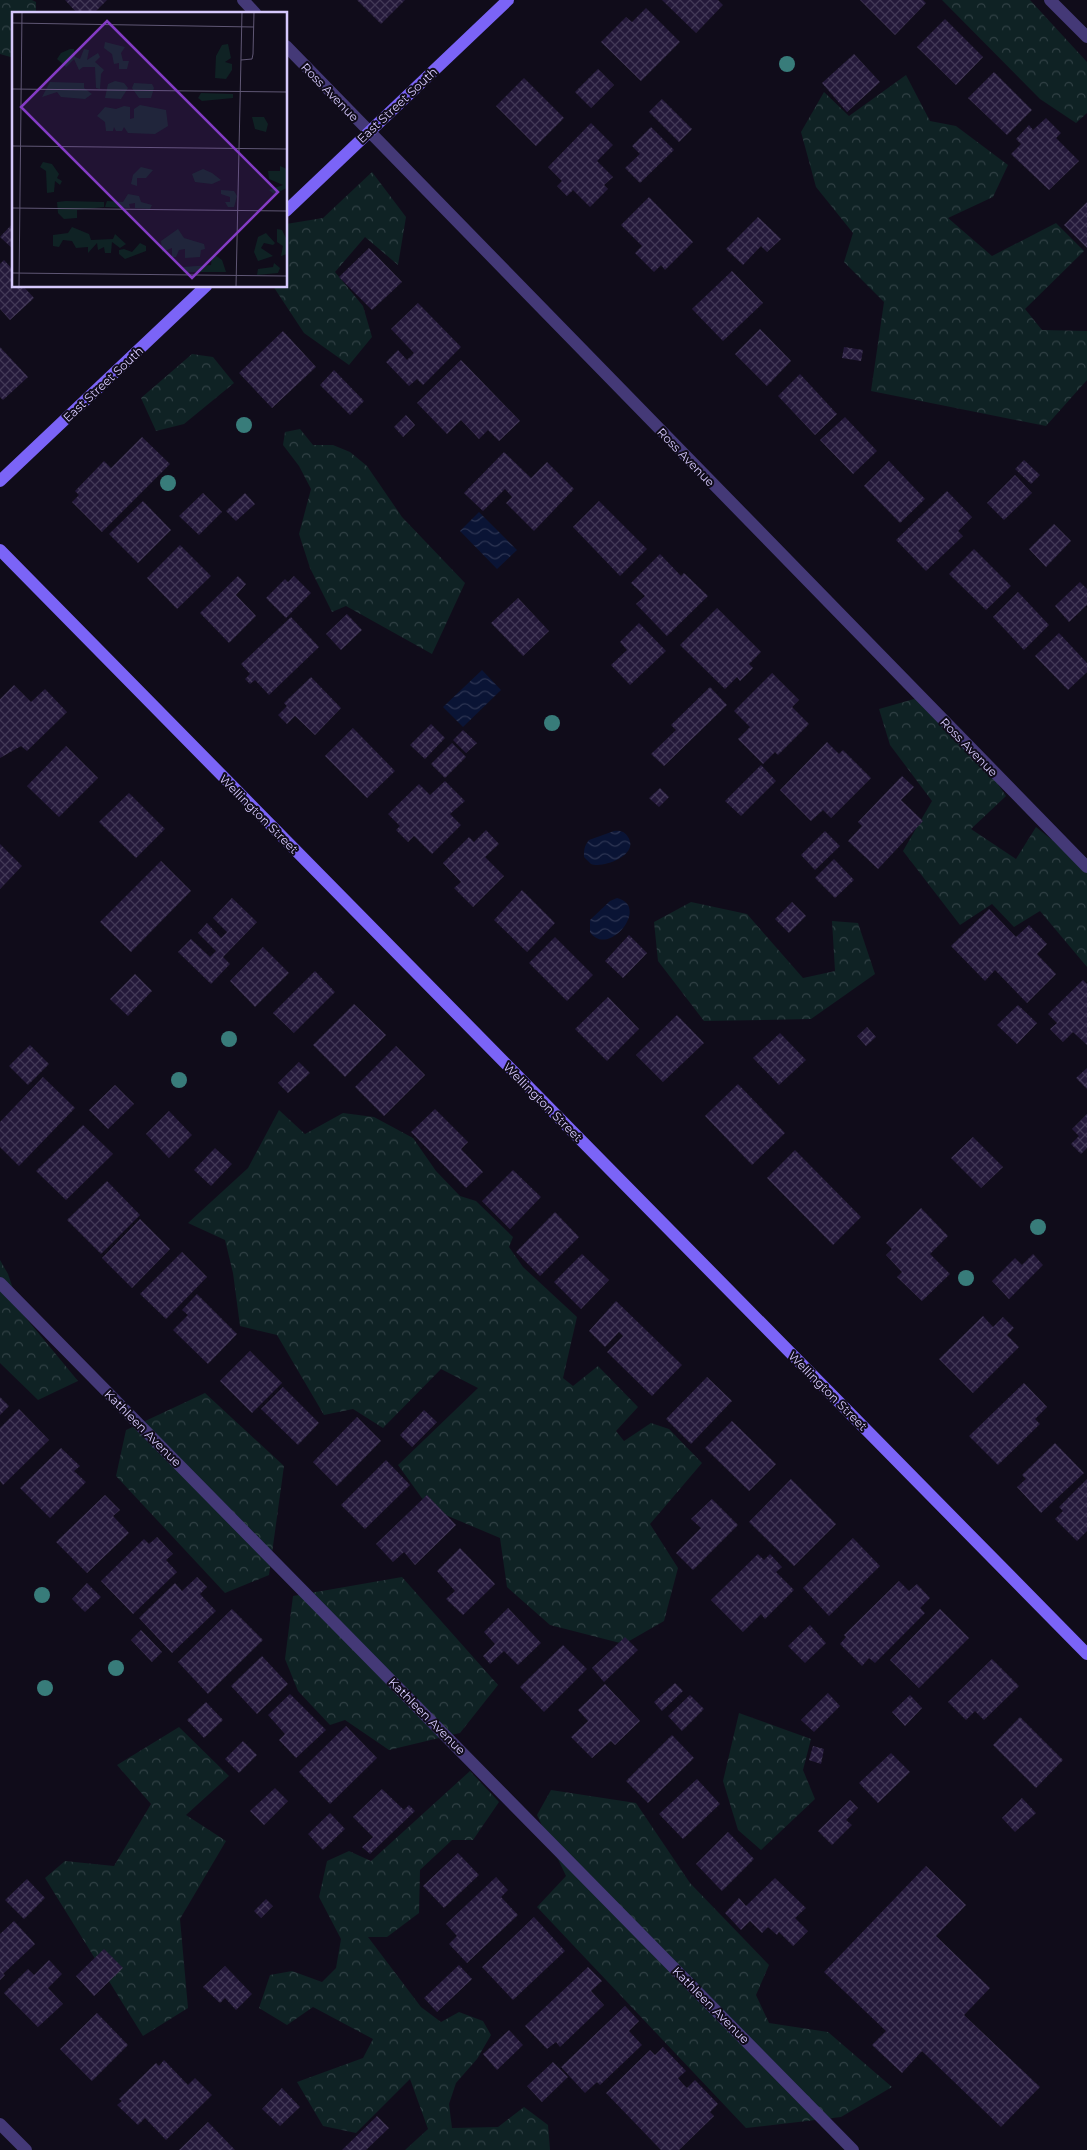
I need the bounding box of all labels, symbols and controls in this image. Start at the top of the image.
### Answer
inset map [12,12,288,288]
street label: Ross Avenue [298,59,362,125]
street label: East Street South [354,64,440,146]
street label: East Street South [60,343,146,425]
street label: Ross Avenue [654,424,718,490]
street label: Ross Avenue [937,714,1001,780]
street label: Wellington Street [216,771,302,857]
street label: Wellington Street [500,1059,586,1145]
street label: Wellington Street [785,1348,871,1434]
street label: Kathleen Avenue [101,1386,185,1470]
street label: Kathleen Avenue [385,1674,469,1758]
street label: Kathleen Avenue [669,1963,753,2047]

